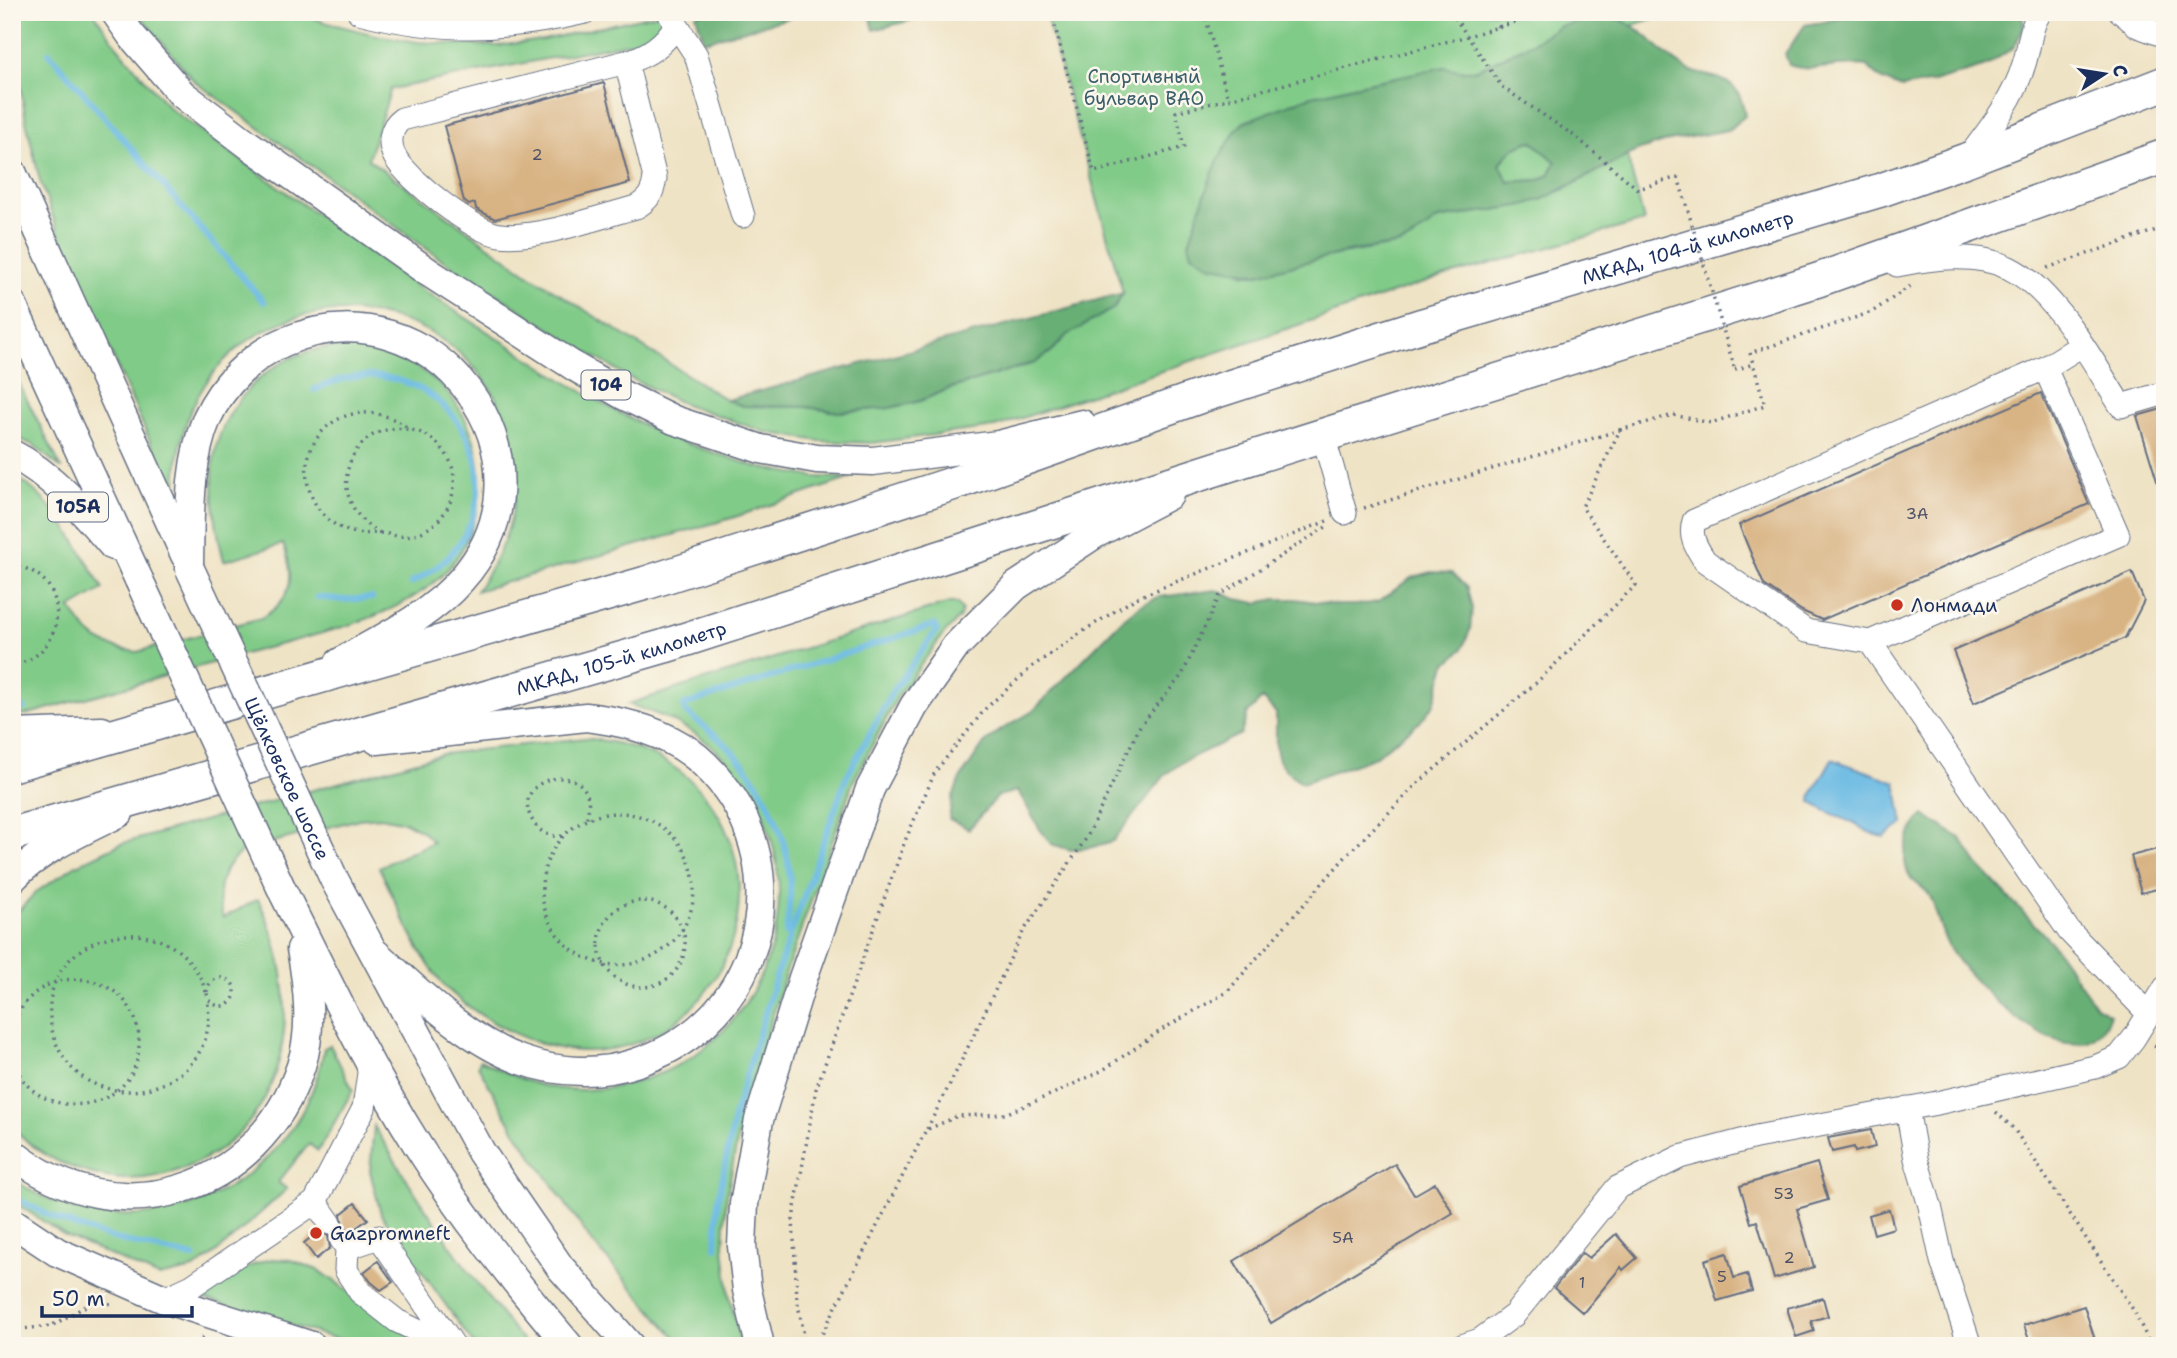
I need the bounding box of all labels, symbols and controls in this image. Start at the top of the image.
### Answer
north arrow [2068,38,2138,108]
text: С [2107,62,2134,79]
park label: Спортивный бульвар ВАО [1084,64,1204,111]
house number: 2 [531,144,543,165]
street label: МКАД, 104-й километр [1578,204,1796,290]
road number: 104 [582,370,630,400]
road number: 105A [48,492,108,522]
house number: 3A [1906,503,1928,524]
place label: Лонмади [1911,593,1997,618]
marker: Лонмади [1889,597,1905,613]
street label: МКАД, 105-й километр [513,615,729,701]
street label: Щёлковское шоссе [239,693,336,864]
house number: 53 [1774,1183,1794,1204]
place label: Gazpromneft [330,1221,451,1246]
marker: Gazpromneft [308,1225,324,1241]
house number: 5A [1332,1227,1354,1248]
house number: 2 [1783,1247,1795,1268]
house number: 5 [1717,1266,1727,1287]
house number: 1 [1579,1272,1585,1293]
scale bar [42,1274,192,1318]
text: 50 m [52,1285,105,1313]

